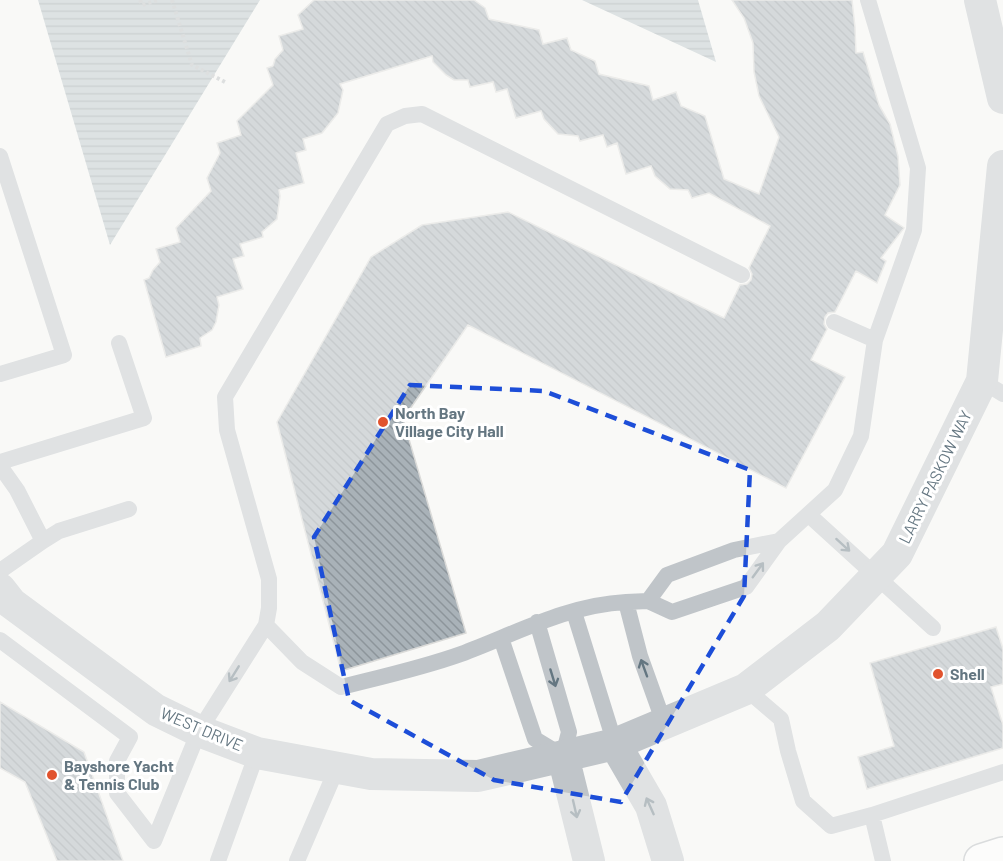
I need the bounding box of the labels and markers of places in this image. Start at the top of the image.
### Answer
place label: North Bay Village City Hall [395,403,504,440]
marker: North Bay Village City Hall [376,415,390,429]
place label: Shell [950,664,985,683]
marker: Shell [931,667,945,681]
place label: Bayshore Yacht & Tennis Club [64,756,174,793]
marker: Bayshore Yacht & Tennis Club [45,768,59,782]

